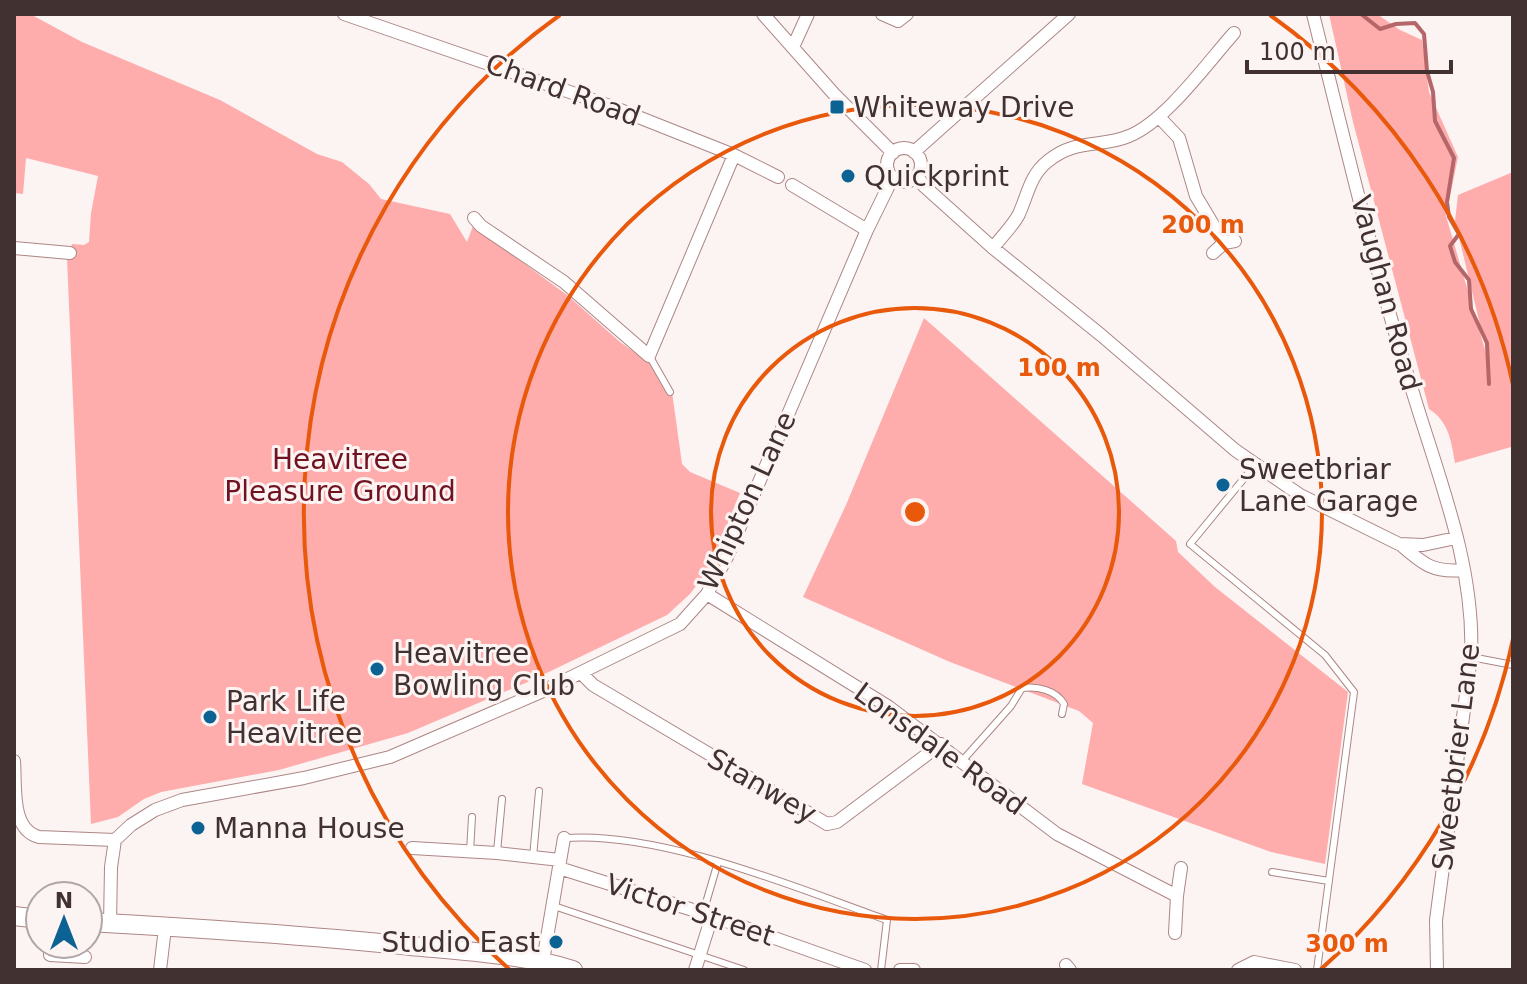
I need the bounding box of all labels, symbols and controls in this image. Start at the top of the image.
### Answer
scale bar [1247,24,1451,74]
text: 100 m [1259,38,1336,66]
street label: Chard Road [481,47,645,133]
place label: Whiteway Drive [853,91,1075,124]
marker: Whiteway Drive [828,98,846,116]
place label: Quickprint [864,160,1009,193]
marker: Quickprint [839,167,857,185]
street label: Vaughan Road [1344,191,1428,395]
text: 200 m [1161,211,1245,239]
text: 100 m [1017,354,1101,382]
street label: Whipton Lane [691,406,803,596]
park label: Heavitree Pleasure Ground [224,443,456,508]
place label: Sweetbriar Lane Garage [1239,453,1418,518]
marker: Sweetbriar Lane Garage [1214,476,1232,494]
centre of rings [901,498,929,526]
place label: Heavitree Bowling Club [393,637,575,702]
street label: Sweetbrier Lane [1426,642,1486,872]
marker: Heavitree Bowling Club [368,660,386,678]
street label: Lonsdale Road [848,676,1032,822]
place label: Park Life Heavitree [226,685,362,750]
marker: Park Life Heavitree [201,708,219,726]
street label: Stanwey [702,742,822,830]
place label: Manna House [214,812,405,845]
marker: Manna House [189,819,207,837]
street label: Victor Street [602,867,778,953]
north arrow [24,880,104,960]
text: N [55,888,73,913]
place label: Studio East [382,926,540,959]
text: 300 m [1305,930,1389,958]
marker: Studio East [547,933,565,951]

